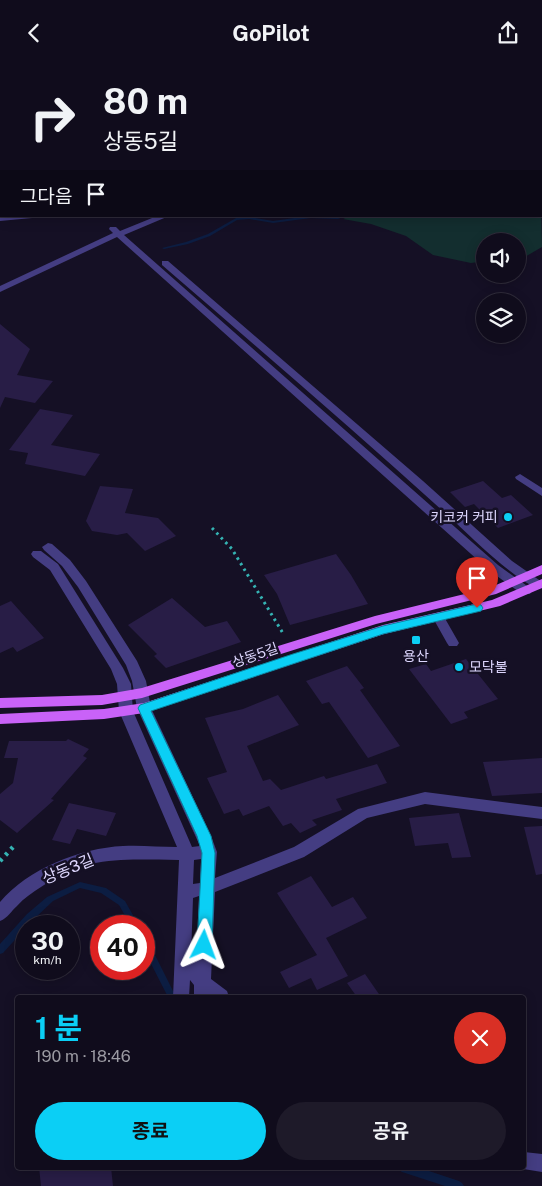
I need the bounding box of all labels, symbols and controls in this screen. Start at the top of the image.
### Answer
icon: back [20,19,48,47]
icon: share [494,19,522,47]
text: GoPilot [232,20,310,46]
text: 80 m [103,81,188,122]
icon: right [20,85,85,150]
text: 상동5길 [103,128,178,154]
icon: arrive [82,180,110,208]
text: 그다음 [20,185,72,207]
map controls [476,233,526,343]
button: sound [476,233,526,283]
button: layers [476,293,526,343]
place label: 키코커 커피 [430,509,498,525]
marker: 키코커 커피 [502,511,514,523]
pin [456,557,498,608]
icon: arrive [463,564,491,592]
marker: 용산 [410,634,422,646]
street label: 상동5길 [230,640,280,670]
place label: 용산 [403,648,429,664]
place label: 모닥불 [469,659,508,675]
marker: 모닥불 [453,661,465,673]
street label: 상동3길 [39,850,97,888]
speed limit sign: 40 [90,915,155,980]
position arrow [177,918,229,970]
text: 30 [31,926,64,956]
text: km/h [33,953,62,967]
text: 1 분 [35,1010,82,1046]
button: close [454,1012,506,1064]
text: 190 m · 18:46 [35,1047,131,1066]
button: 종료 [35,1102,266,1160]
button: 공유 [276,1102,506,1160]

